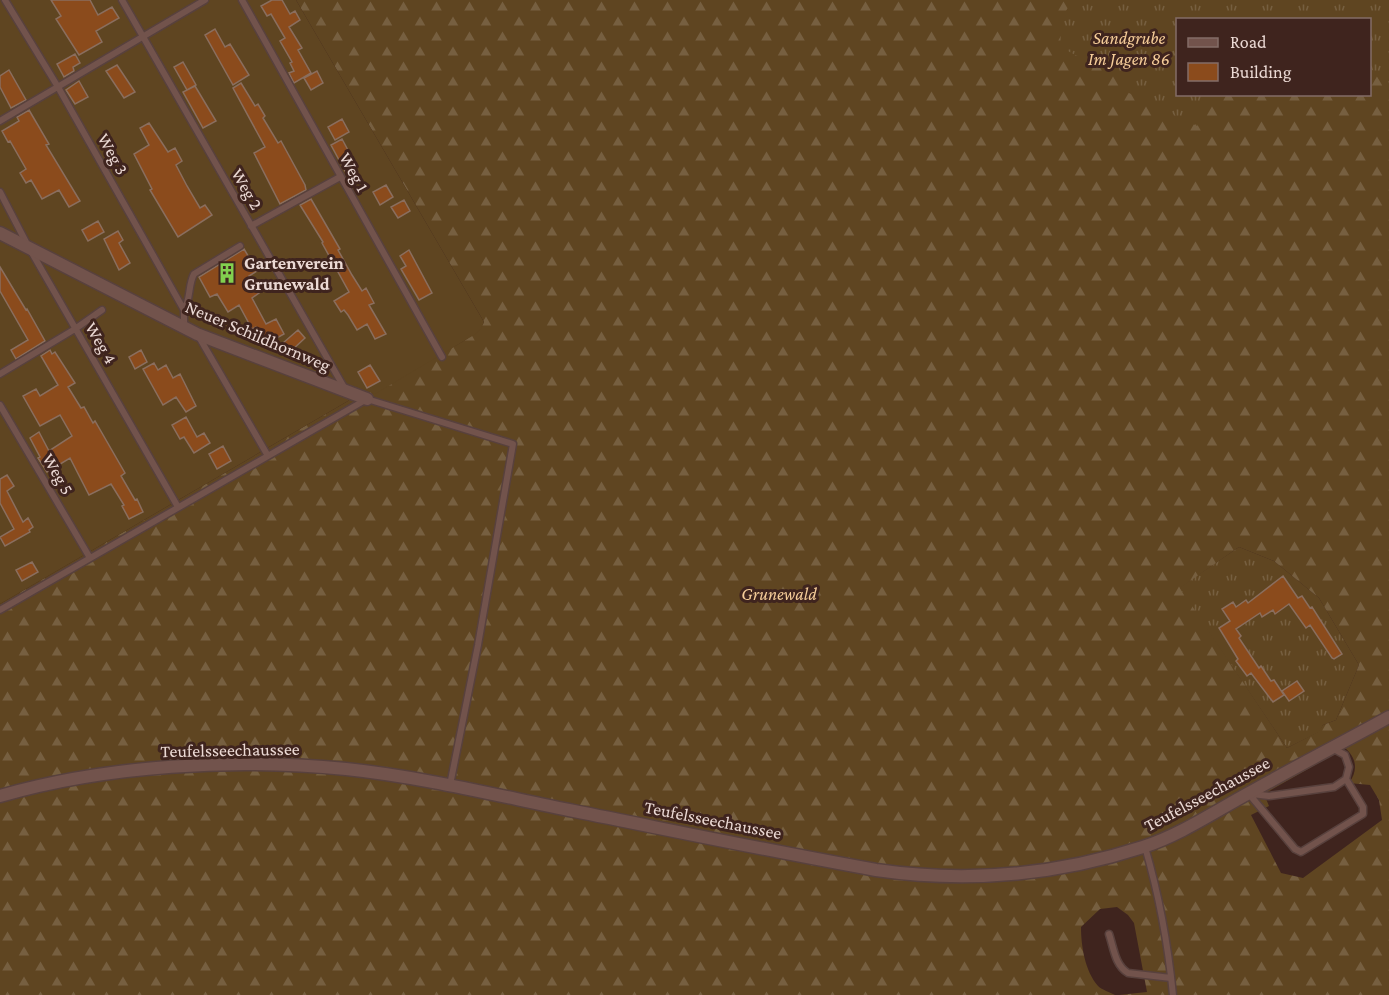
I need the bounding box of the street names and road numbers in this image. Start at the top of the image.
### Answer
street label: Weg 3 [94,130,132,178]
street label: Weg 1 [335,149,373,195]
street label: Weg 2 [227,165,267,213]
street label: Neuer Schildhornweg [182,296,334,376]
street label: Weg 4 [81,319,121,367]
street label: Weg 5 [38,450,78,498]
street label: Teufelsseechaussee [160,739,300,761]
street label: Teufelsseechaussee [1141,752,1273,836]
street label: Teufelsseechaussee [643,797,783,843]

